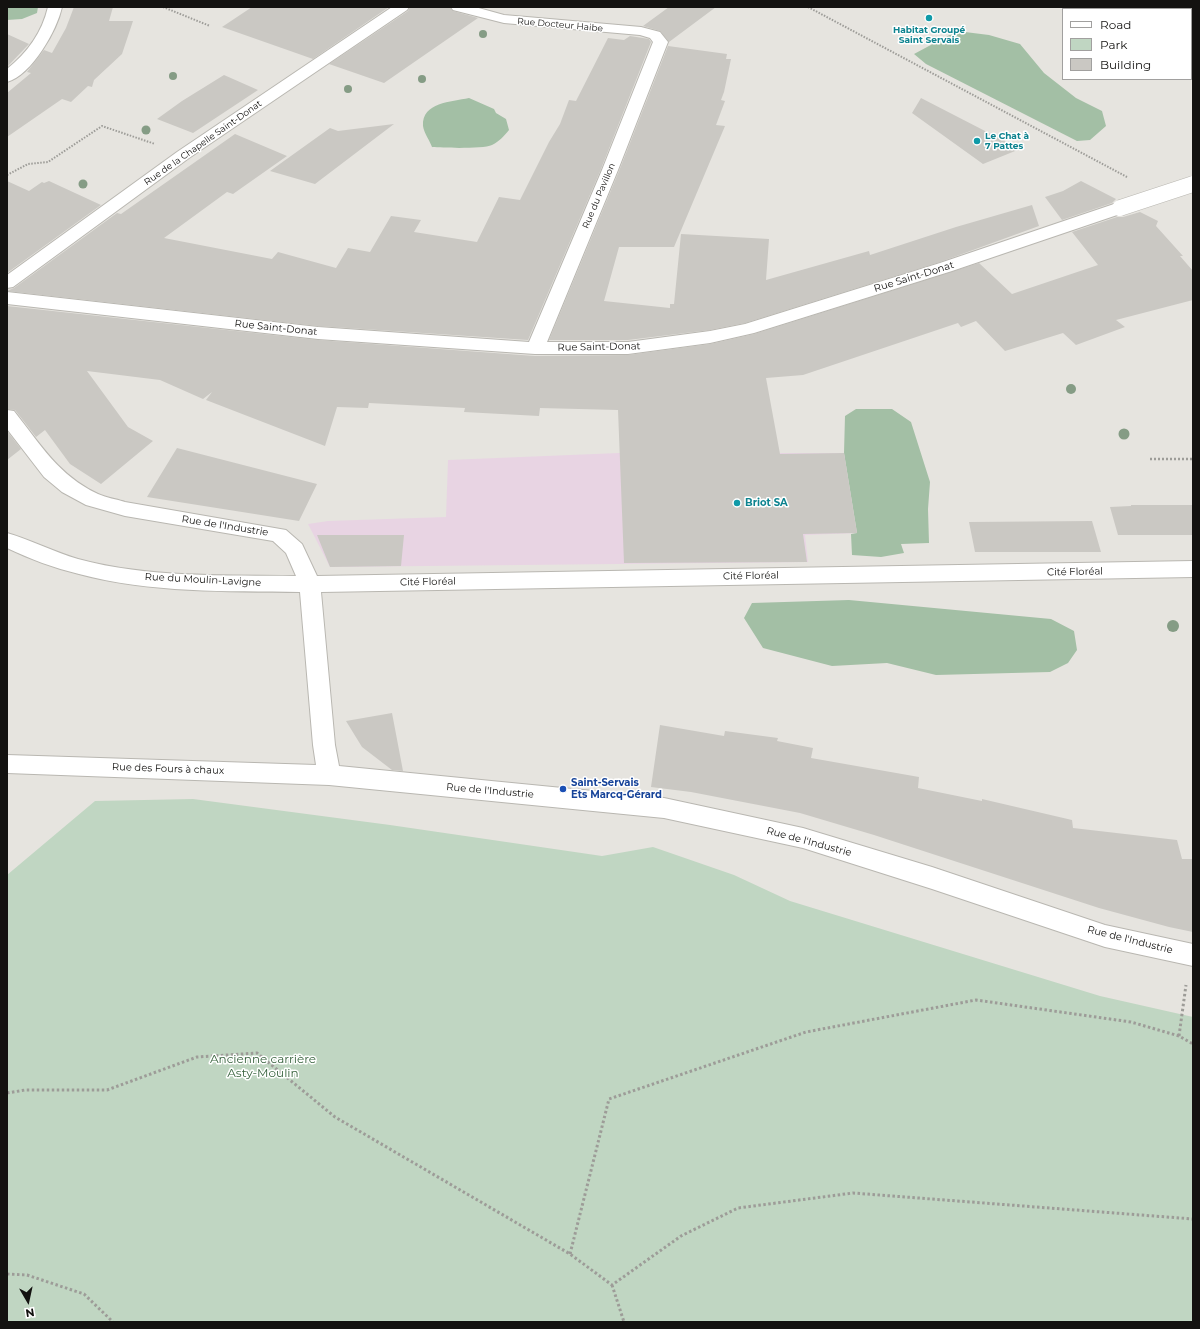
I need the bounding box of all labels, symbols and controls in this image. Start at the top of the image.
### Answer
legend [1062,8,1192,80]
marker: Habitat Groupé Saint Servais [924,13,934,23]
street label: Rue Docteur Haibe [517,16,603,34]
text: Road [1100,17,1131,32]
place label: Habitat Groupé Saint Servais [893,25,965,46]
text: Park [1100,37,1127,52]
text: Building [1100,57,1151,72]
street label: Rue de la Chapelle Saint-Donat [142,98,264,188]
place label: Le Chat à 7 Pattes [985,131,1029,152]
marker: Le Chat à 7 Pattes [972,136,982,146]
street label: Rue du Pavillon [580,162,618,230]
street label: Rue Saint-Donat [872,259,956,295]
street label: Rue Saint-Donat [234,318,318,338]
street label: Rue Saint-Donat [557,340,641,354]
place label: Briot SA [745,497,788,509]
marker: Briot SA [732,498,742,508]
street label: Rue de l'Industrie [181,513,269,539]
street label: Cité Floréal [1047,566,1103,578]
street label: Cité Floréal [723,570,779,582]
street label: Rue du Moulin-Lavigne [144,571,262,589]
street label: Cité Floréal [400,576,456,588]
street label: Rue des Fours à chaux [112,761,224,777]
place label: Saint-Servais Ets Marcq-Gérard [571,777,662,800]
street label: Rue de l'Industrie [446,781,534,801]
marker: Saint-Servais Ets Marcq-Gérard [558,784,568,794]
street label: Rue de l'Industrie [765,825,853,859]
street label: Rue de l'Industrie [1086,924,1174,956]
park label: Ancienne carrière Asty-Moulin [210,1052,316,1080]
north arrow [8,1281,48,1321]
text: N [24,1305,35,1320]

